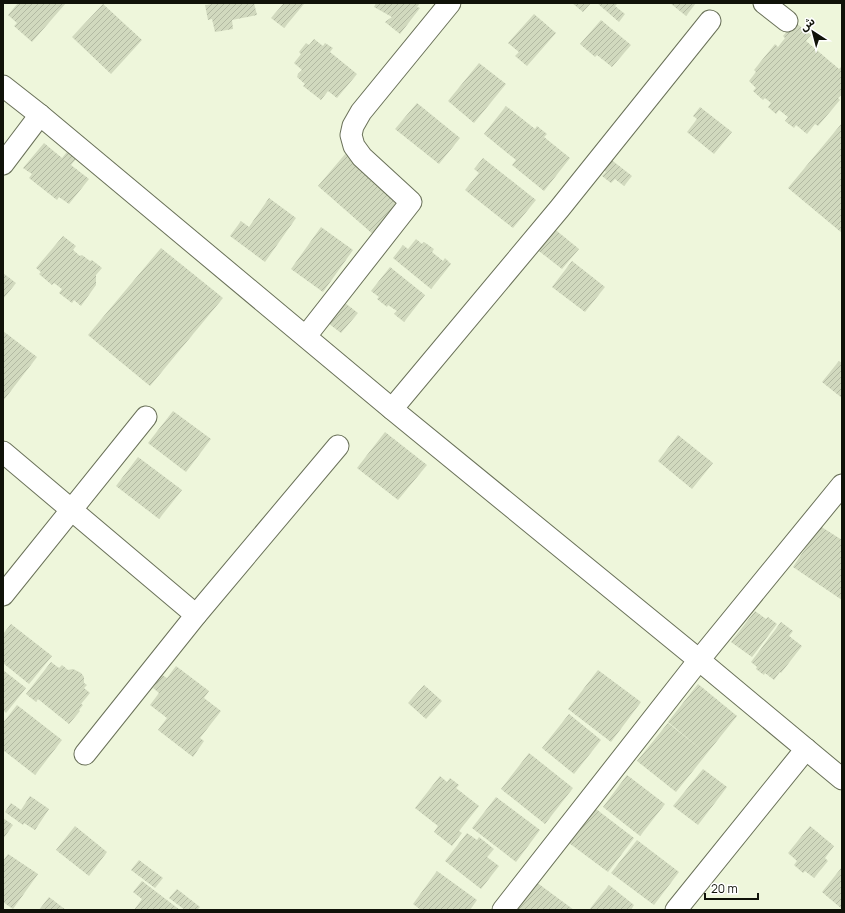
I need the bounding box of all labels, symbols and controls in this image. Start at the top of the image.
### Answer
north arrow [793,12,833,52]
text: ش [796,13,817,34]
scale bar [705,875,758,901]
text: 20 m [711,880,738,897]

